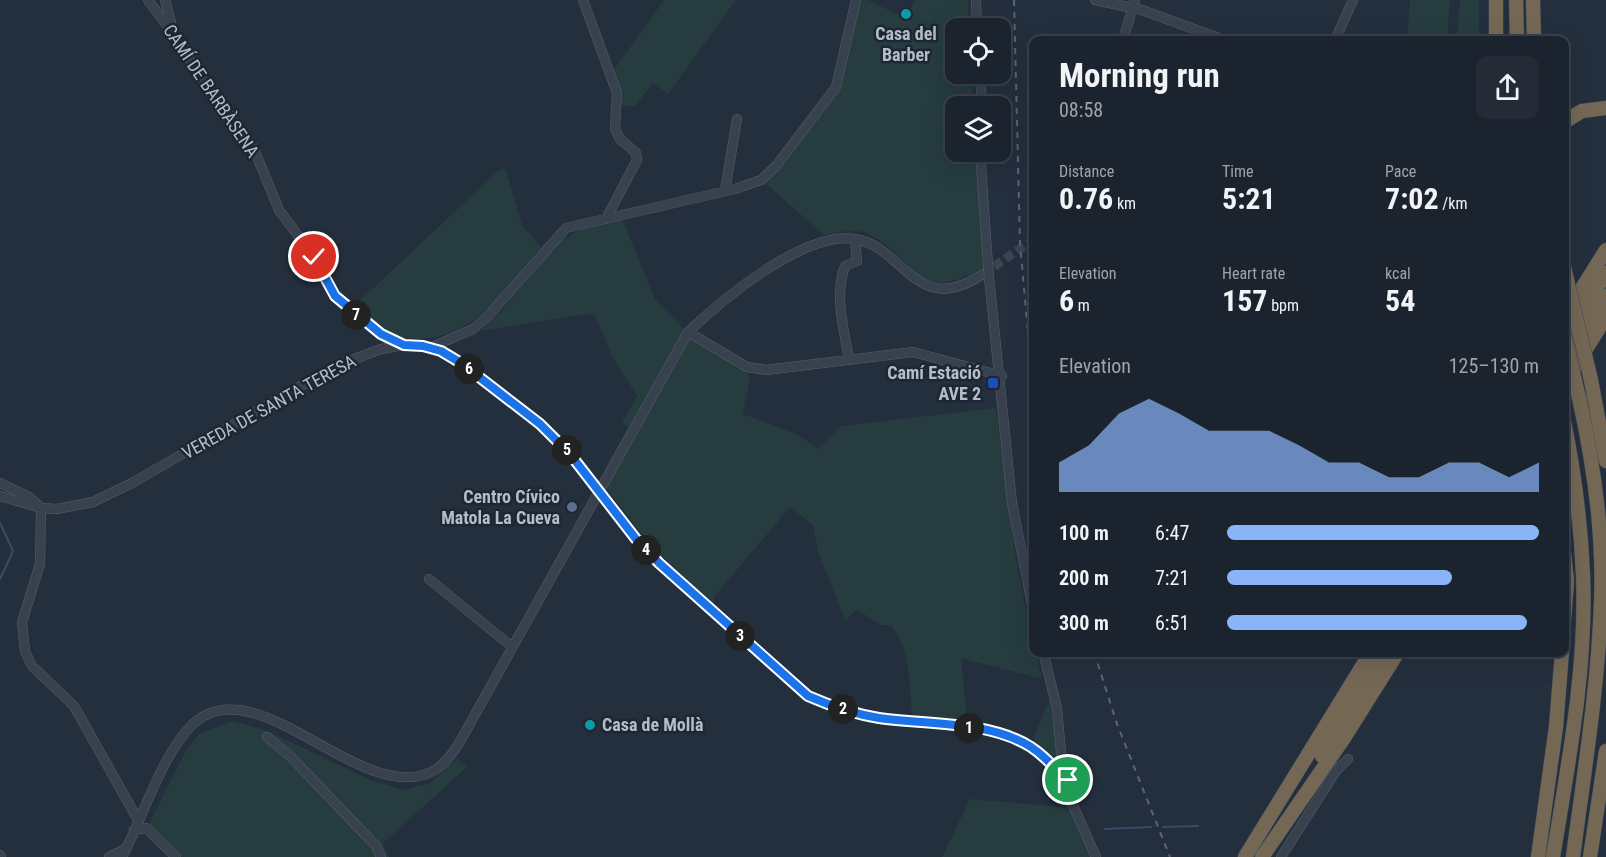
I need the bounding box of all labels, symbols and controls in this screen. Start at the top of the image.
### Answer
marker: Casa del Barber [899,7,913,21]
map controls [945,18,1011,162]
button: locate [945,18,1011,84]
street label: CAMÍ DE BARBÀSENA [159,20,264,162]
place label: Casa del Barber [875,23,937,65]
text: Morning run [1059,56,1220,95]
button: share [1476,56,1539,119]
button: layers [945,96,1011,162]
text: 08:58 [1059,98,1103,122]
text: Distance [1059,162,1114,181]
text: Time [1222,162,1254,181]
text: Pace [1385,162,1416,181]
text: 0.76 [1059,181,1113,216]
text: 5:21 [1222,181,1276,216]
text: 7:02 [1385,181,1439,216]
text: km [1113,194,1136,213]
text: /km [1439,194,1468,213]
pin [288,231,339,282]
icon: check [297,240,330,273]
text: Elevation [1059,264,1117,283]
text: Heart rate [1222,264,1285,283]
text: kcal [1385,264,1411,283]
text: 6 [1059,283,1074,318]
text: 157 [1222,283,1267,318]
text: 54 [1385,283,1415,318]
text: m [1074,296,1090,315]
text: bpm [1267,296,1299,315]
pin: 7 [341,300,371,330]
text: 7 [352,305,360,324]
street label: VEREDA DE SANTA TERESA [178,350,360,463]
pin: 6 [454,354,484,384]
text: Elevation [1059,354,1131,378]
text: 125–130 m [1449,354,1539,378]
text: 6 [465,359,473,378]
place label: Camí Estació AVE 2 [887,362,981,404]
marker: Camí Estació AVE 2 [986,376,1000,390]
pin: 5 [552,435,582,465]
text: 5 [563,440,571,459]
place label: Centro Cívico Matola La Cueva [441,486,560,528]
marker: Centro Cívico Matola La Cueva [565,500,579,514]
text: 100 m [1059,521,1109,545]
text: 6:47 [1155,521,1189,545]
pin: 4 [631,535,661,565]
text: 4 [642,540,650,559]
text: 200 m [1059,566,1109,590]
text: 7:21 [1155,566,1189,590]
text: 300 m [1059,611,1109,635]
text: 6:51 [1155,611,1189,635]
pin: 3 [725,621,755,651]
text: 3 [736,626,744,645]
pin: 2 [828,694,858,724]
text: 2 [839,699,847,718]
pin: 1 [954,713,984,743]
place label: Casa de Mollà [602,714,703,735]
marker: Casa de Mollà [583,718,597,732]
text: 1 [965,718,973,737]
pin [1042,754,1093,805]
icon: arrive [1051,763,1084,796]

